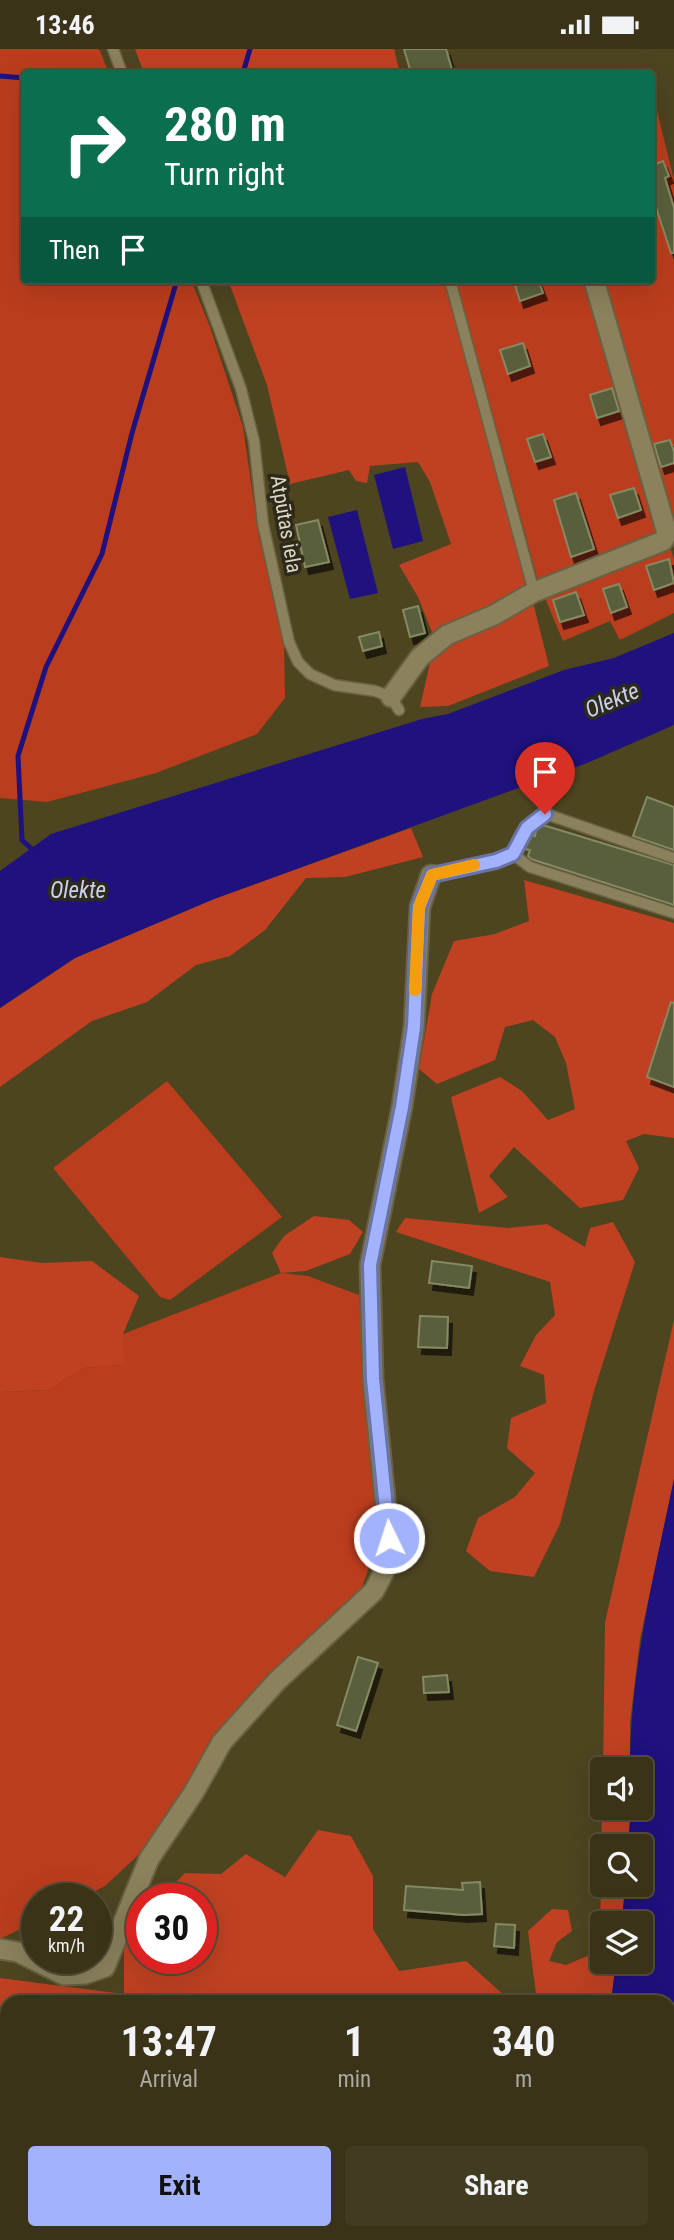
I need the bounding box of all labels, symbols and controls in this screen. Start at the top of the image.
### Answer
text: 13:46 [35,10,95,40]
text: 280 m [164,96,286,153]
icon: right [49,98,140,189]
text: Turn right [164,155,285,193]
icon: arrive [114,231,152,269]
text: Then [49,235,100,265]
street label: Atpūtas iela [266,473,306,575]
water label: Olekte [581,677,643,724]
pin [515,742,575,814]
icon: arrive [526,753,564,791]
water label: Olekte [50,877,106,904]
position arrow [352,1501,426,1575]
map controls [590,1757,653,1974]
button: sound [590,1757,653,1820]
button: search [590,1834,653,1897]
speed limit sign: 30 [126,1883,217,1974]
text: 22 [49,1899,84,1940]
button: layers [590,1911,653,1974]
text: km/h [48,1935,85,1956]
text: 13:47 [121,2017,217,2066]
text: 1 [344,2017,365,2066]
text: 340 [492,2017,555,2066]
text: Arrival [139,2066,198,2093]
text: min [337,2066,371,2093]
text: m [515,2066,532,2093]
button: Exit [28,2146,331,2226]
button: Share [345,2146,648,2226]

